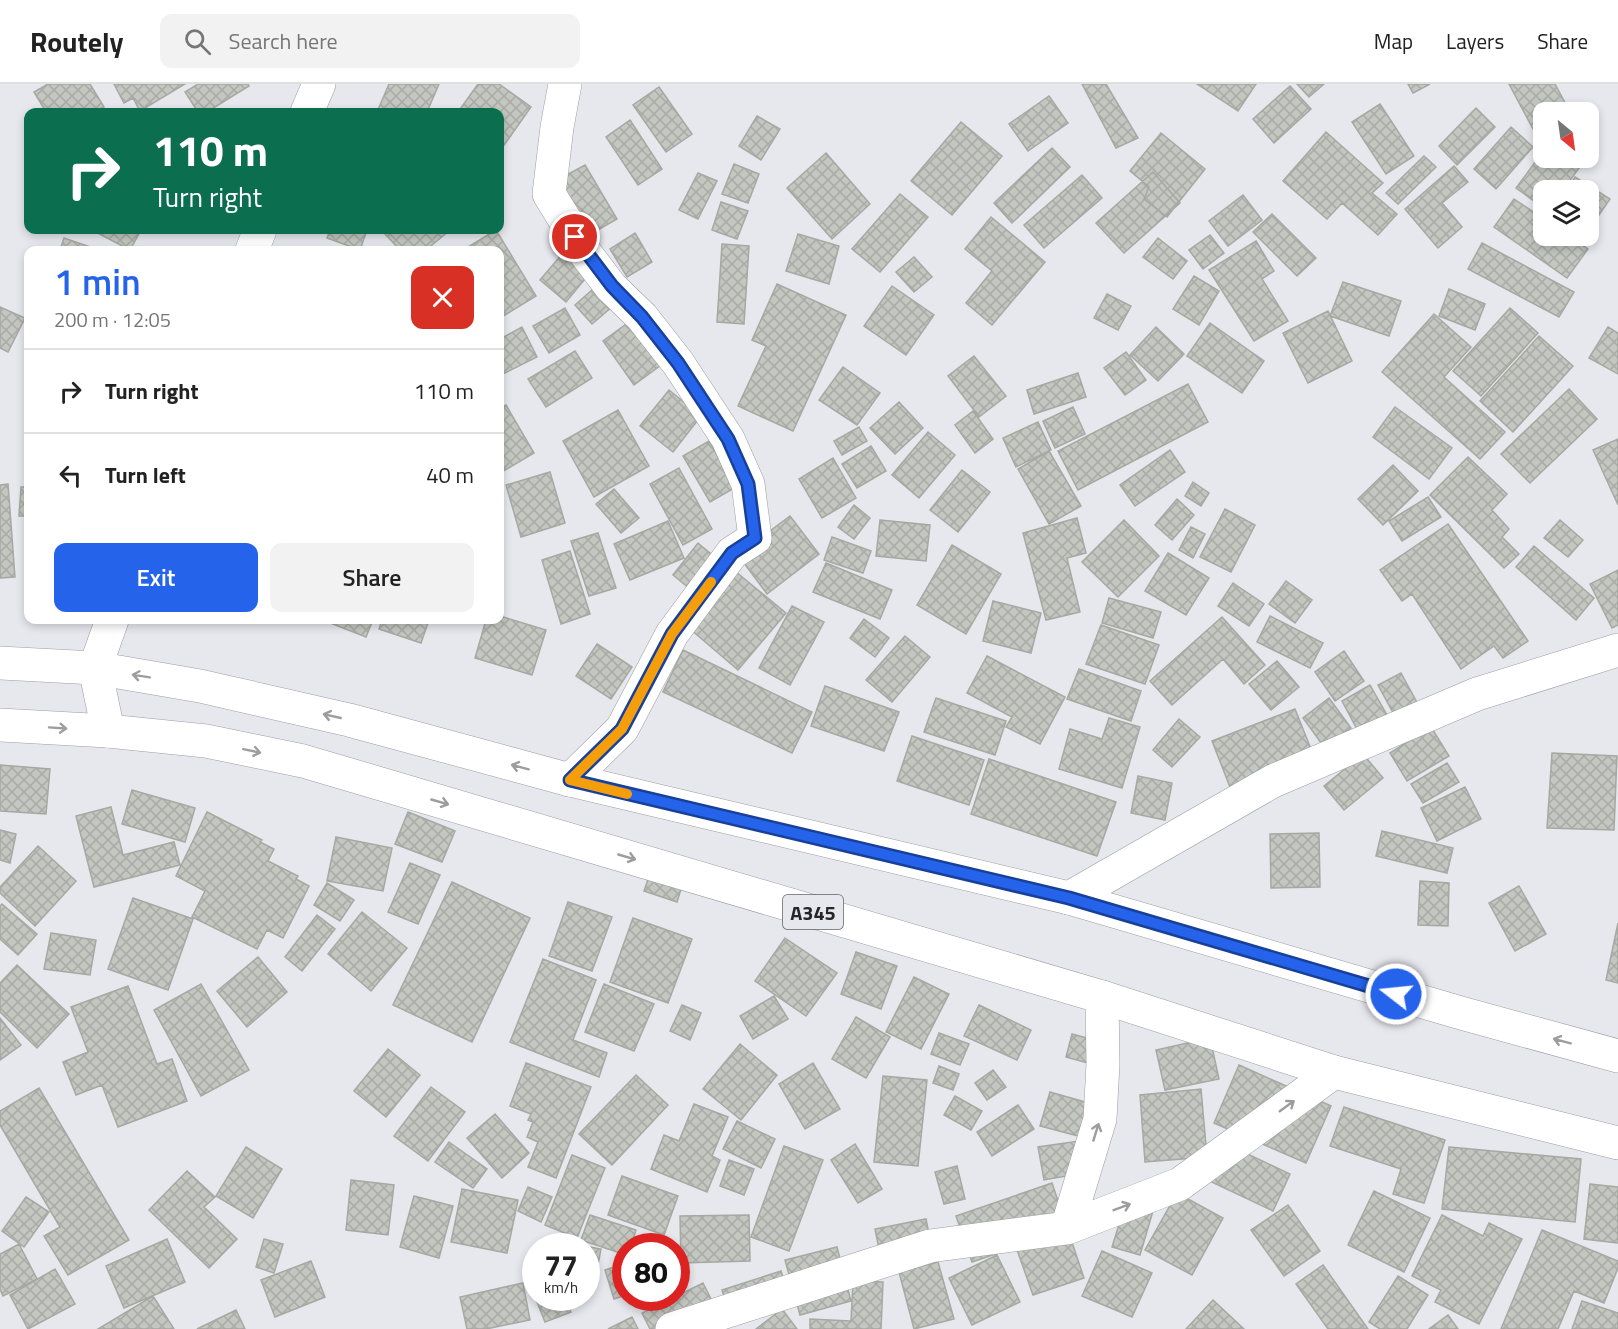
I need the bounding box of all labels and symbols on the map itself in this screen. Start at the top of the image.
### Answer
north arrow [1533,102,1599,168]
pin [549,211,600,262]
one-way arrow [132,670,152,681]
one-way arrow [323,710,342,721]
one-way arrow [48,723,68,734]
one-way arrow [242,745,261,757]
one-way arrow [511,760,530,772]
one-way arrow [430,797,449,808]
one-way arrow [617,852,636,863]
road number: A345 [783,895,843,929]
position arrow [1364,962,1428,1026]
one-way arrow [1552,1034,1571,1046]
one-way arrow [1279,1100,1295,1112]
one-way arrow [1091,1123,1102,1142]
one-way arrow [1112,1201,1131,1212]
speed limit sign: 80 [612,1233,690,1311]

